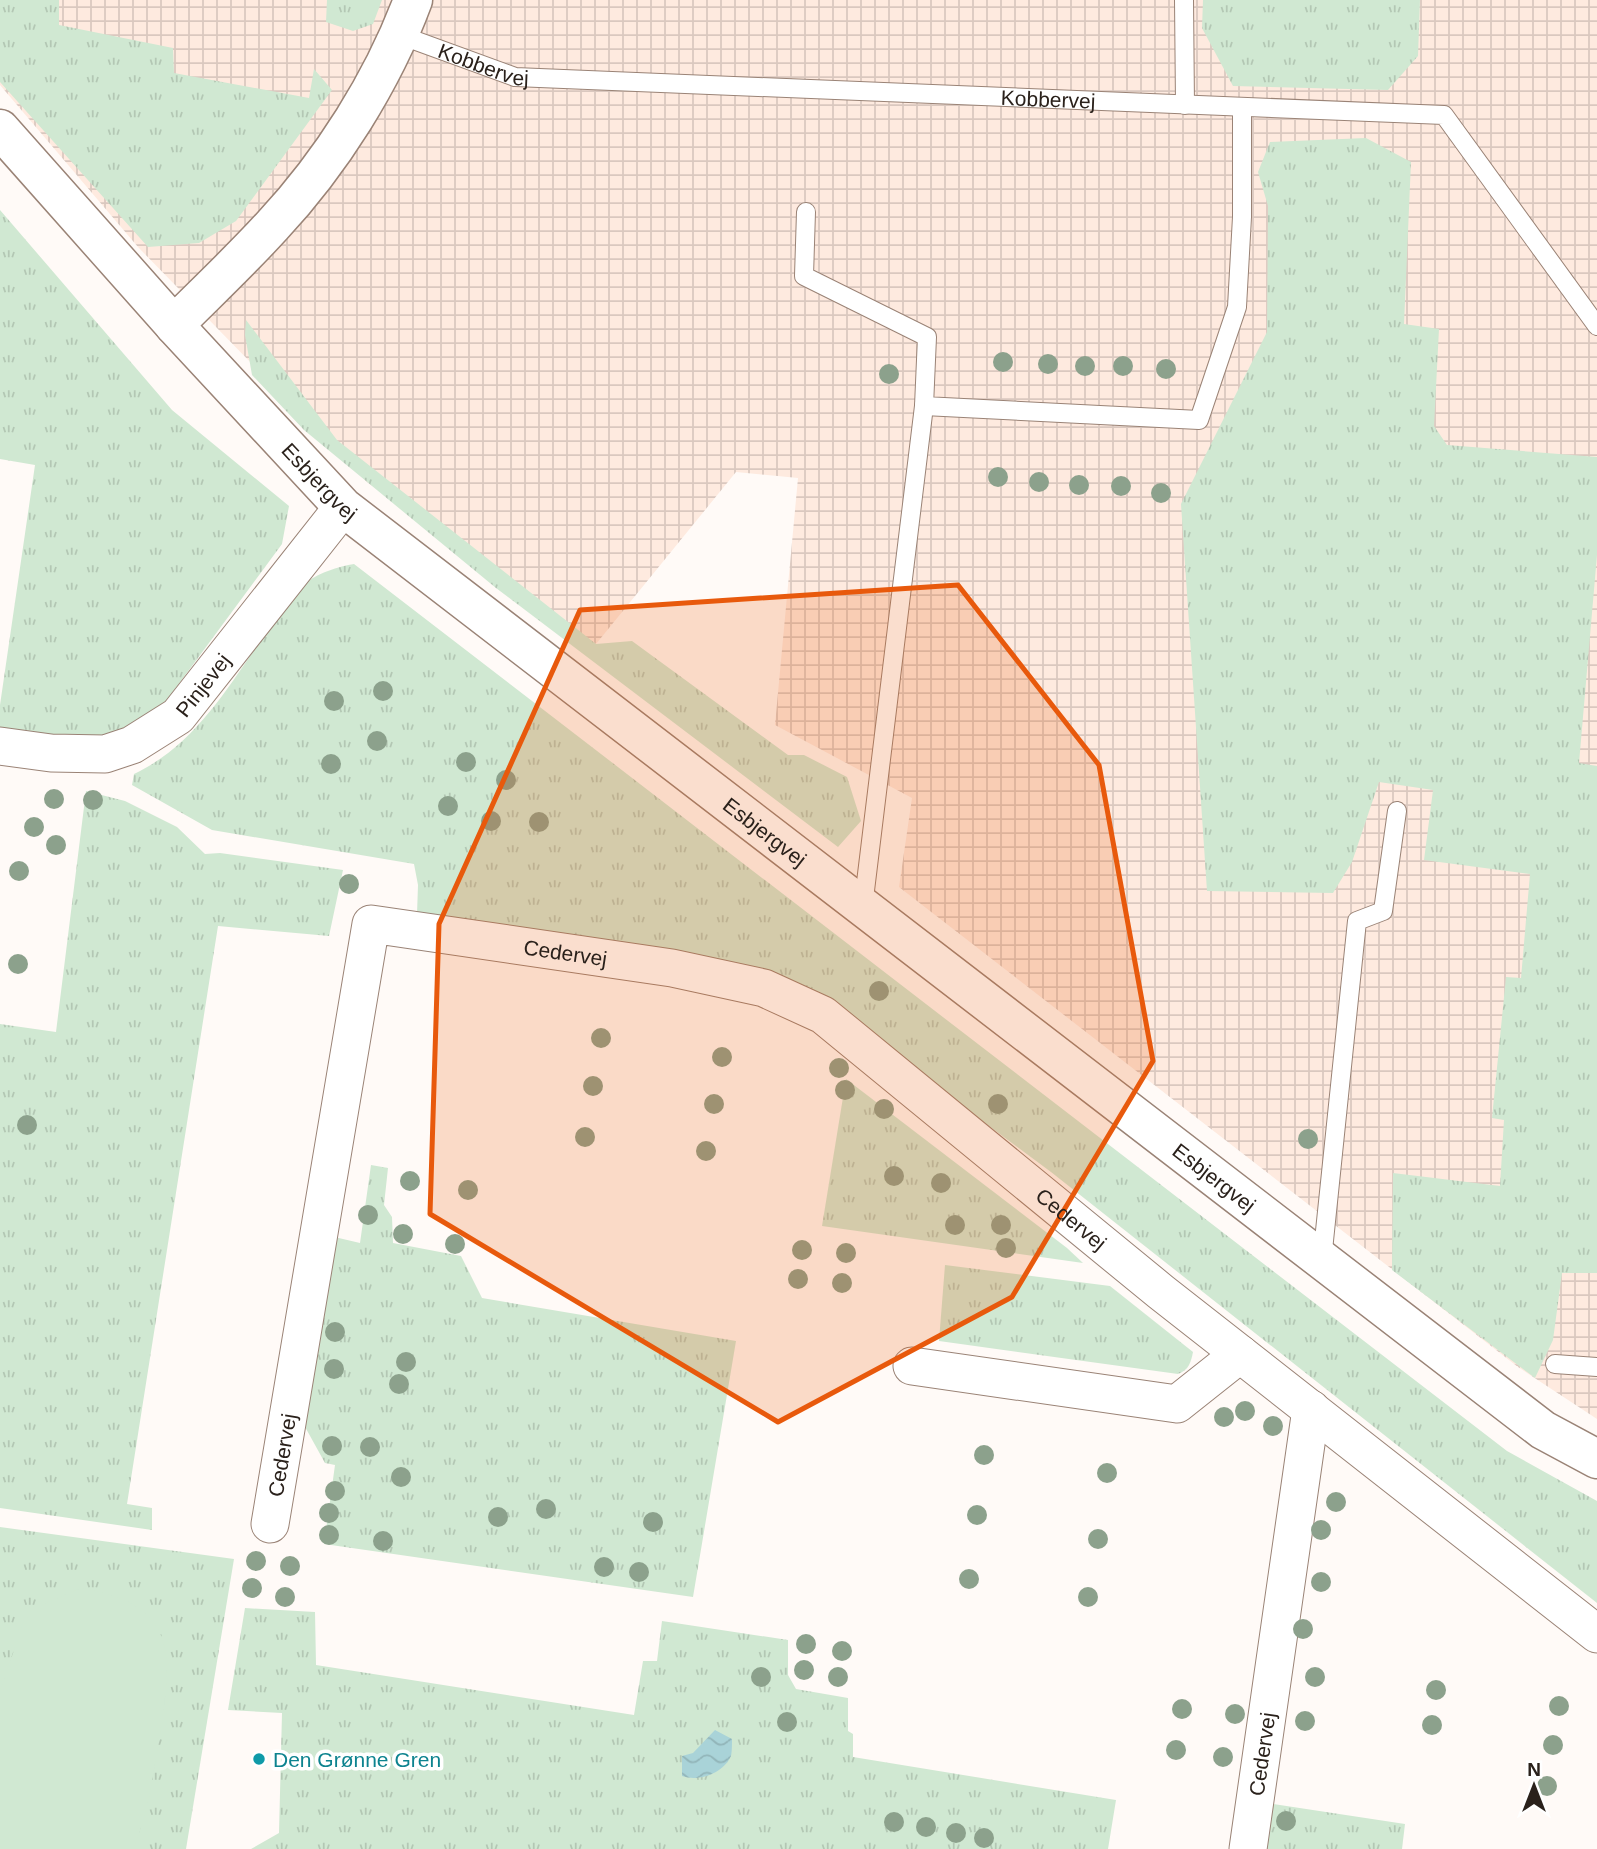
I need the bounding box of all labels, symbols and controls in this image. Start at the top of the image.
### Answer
street label: Kobbervej [435,38,529,89]
street label: Kobbervej [1000,85,1096,112]
street label: Esbjergvej [278,438,362,525]
street label: Pinjevej [171,649,234,721]
street label: Esbjergvej [719,793,811,871]
street label: Cedervej [522,935,609,970]
street label: Esbjergvej [1169,1138,1260,1216]
street label: Cedervej [1032,1183,1111,1254]
street label: Cedervej [263,1412,300,1498]
street label: Cedervej [1244,1711,1279,1797]
place label: Den Grønne Gren [273,1748,441,1771]
marker: Den Grønne Gren [251,1751,267,1767]
north arrow [1499,1751,1569,1821]
text: N [1527,1759,1541,1780]

